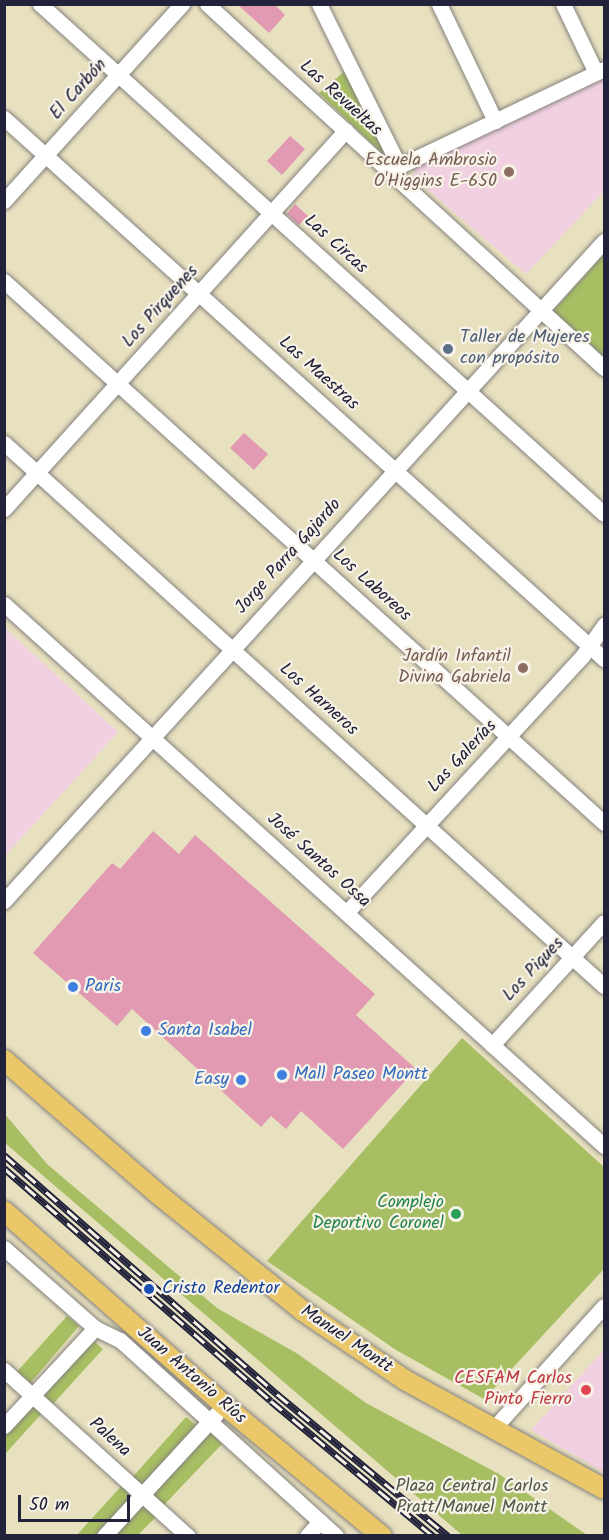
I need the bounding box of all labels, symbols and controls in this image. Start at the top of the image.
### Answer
street label: El Carbón [46,55,112,125]
street label: Las Revueltas [294,56,386,142]
place label: Escuela Ambrosio O'Higgins E-650 [365,151,497,194]
marker: Escuela Ambrosio O'Higgins E-650 [502,165,516,179]
street label: Las Circas [299,211,371,279]
street label: Los Pirquenes [118,261,204,353]
place label: Taller de Mujeres con propósito [460,328,590,370]
street label: Las Maestras [273,332,363,416]
marker: Taller de Mujeres con propósito [441,342,455,356]
street label: Jorge Parra Gajardo [232,495,346,619]
street label: Los Laboreos [327,545,415,627]
place label: Jardín Infantil Divina Gabriela [398,647,511,690]
street label: Los Harneros [274,659,362,741]
marker: Jardín Infantil Divina Gabriela [516,661,530,675]
street label: Las Galerías [424,716,502,798]
street label: José Santos Ossa [262,809,374,913]
street label: Los Piques [499,933,569,1007]
place label: Paris [85,976,121,998]
marker: Paris [66,980,80,994]
place label: Santa Isabel [158,1020,252,1042]
marker: Santa Isabel [139,1024,153,1038]
place label: Mall Paseo Montt [294,1064,428,1086]
marker: Mall Paseo Montt [275,1068,289,1082]
place label: Easy [194,1069,229,1091]
marker: Easy [234,1073,248,1087]
place label: Complejo Deportivo Coronel [312,1193,444,1236]
marker: Complejo Deportivo Coronel [449,1207,463,1221]
place label: Cristo Redentor [162,1278,279,1300]
marker: Cristo Redentor [140,1280,158,1298]
street label: Manuel Montt [296,1301,396,1379]
street label: Juan Antonio Ríos [132,1323,250,1429]
place label: CESFAM Carlos Pinto Fierro [454,1369,572,1412]
marker: CESFAM Carlos Pinto Fierro [577,1381,595,1399]
street label: Palena [84,1414,134,1462]
park label: Plaza Central Carlos Pratt/Manuel Montt [395,1477,549,1520]
scale bar [21,1483,134,1521]
text: 50 m [29,1491,69,1520]

